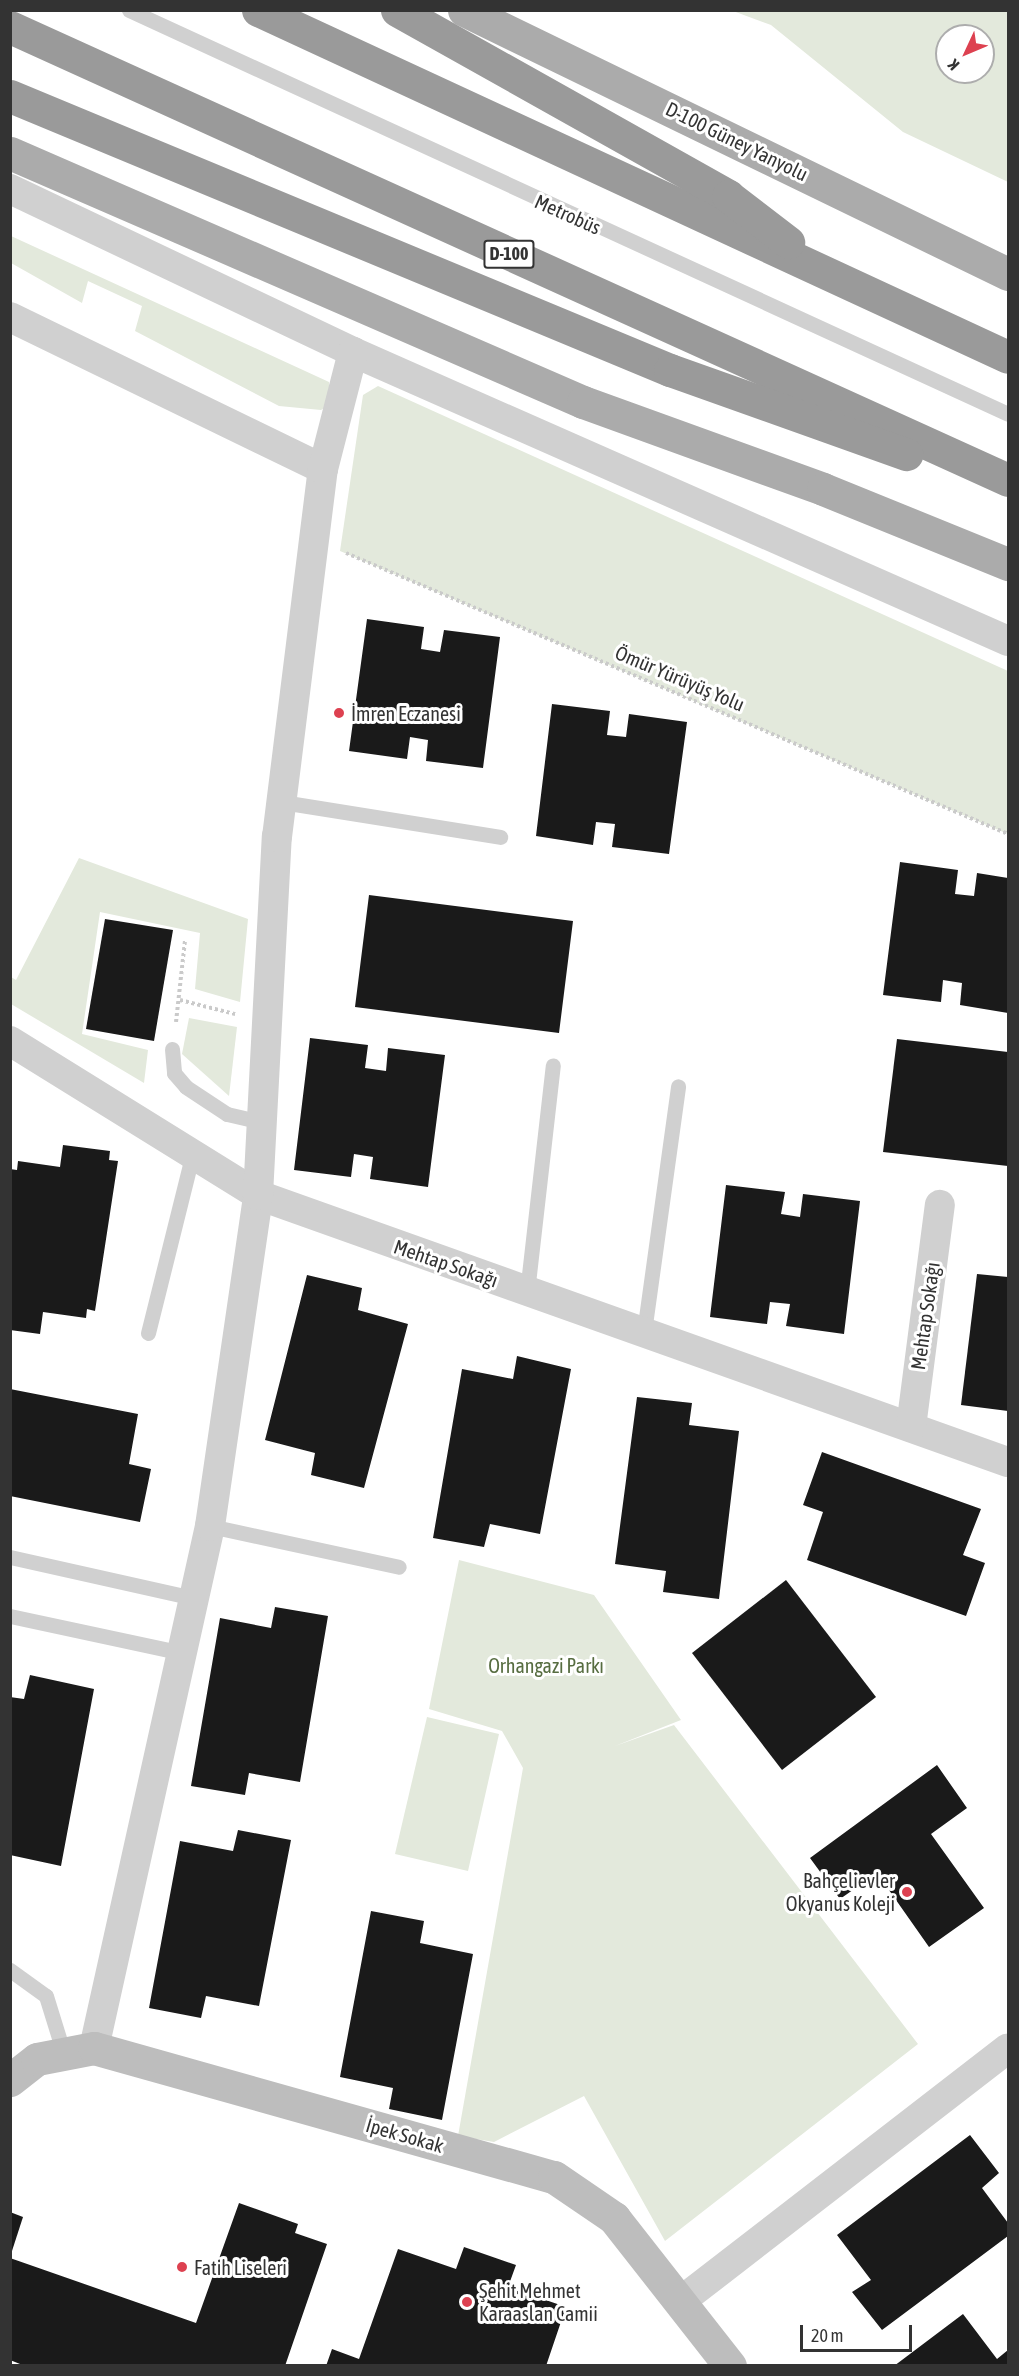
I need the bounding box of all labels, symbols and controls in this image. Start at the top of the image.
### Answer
north arrow [935,24,995,84]
text: K [944,56,963,74]
street label: D-100 Güney Yanyolu [662,96,812,186]
street label: Metrobüs [531,189,605,239]
road number: D-100 [482,239,536,269]
street label: Ömür Yürüyüş Yolu [612,640,748,716]
place label: İmren Eczanesi [351,701,461,725]
marker: İmren Eczanesi [332,706,346,720]
street label: Mehtap Sokağı [391,1234,501,1292]
street label: Mehtap Sokağı [906,1261,944,1371]
park label: Orhangazi Parkı [488,1653,604,1677]
place label: Bahçelievler Okyanus Koleji [786,1868,895,1915]
marker: Bahçelievler Okyanus Koleji [900,1885,914,1899]
street label: İpek Sokak [363,2112,447,2158]
place label: Fatih Liseleri [194,2255,287,2279]
marker: Fatih Liseleri [175,2260,189,2274]
place label: Şehit Mehmet Karaaslan Camii [479,2278,598,2325]
marker: Şehit Mehmet Karaaslan Camii [460,2295,474,2309]
scale bar [803,2313,916,2351]
text: 20 m [811,2325,843,2346]

